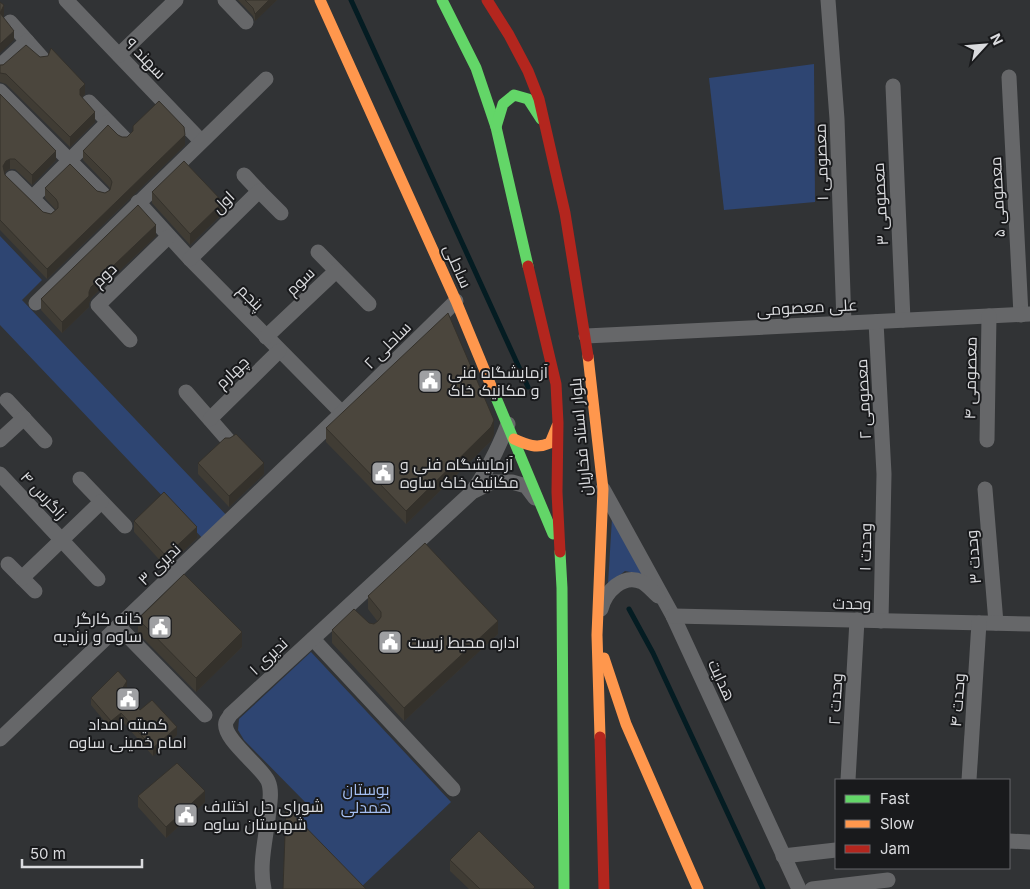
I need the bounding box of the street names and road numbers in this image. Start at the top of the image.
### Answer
street label: سهند ۹ [121,33,171,84]
street label: معصومی ۱ [810,123,833,201]
street label: معصومی ۵ [985,156,1010,238]
street label: معصومی ۳ [868,162,893,246]
street label: اول [208,187,239,218]
street label: ساحلی [439,241,476,291]
street label: دوم [88,259,122,293]
street label: سوم [281,263,320,301]
street label: پنجم [232,280,269,316]
street label: علی معصومی [756,294,858,321]
street label: ساحلی ۲ [359,317,416,374]
street label: معصومی ۴ [959,336,982,420]
street label: چهارم [211,351,254,394]
street label: معصومی ۲ [851,358,876,440]
street label: بلوار استاد فخاریان [565,377,596,497]
street label: زاگرس ۴ [16,467,71,524]
street label: وحدت ۱ [855,523,875,571]
street label: وحدت ۳ [961,529,985,585]
street label: ندیری ۳ [134,539,185,590]
street label: وحدت [832,593,872,613]
street label: ندیری ۱ [244,633,292,680]
street label: هدایت [704,656,740,704]
street label: وحدت ۴ [945,672,969,728]
street label: وحدت ۲ [824,673,846,725]

